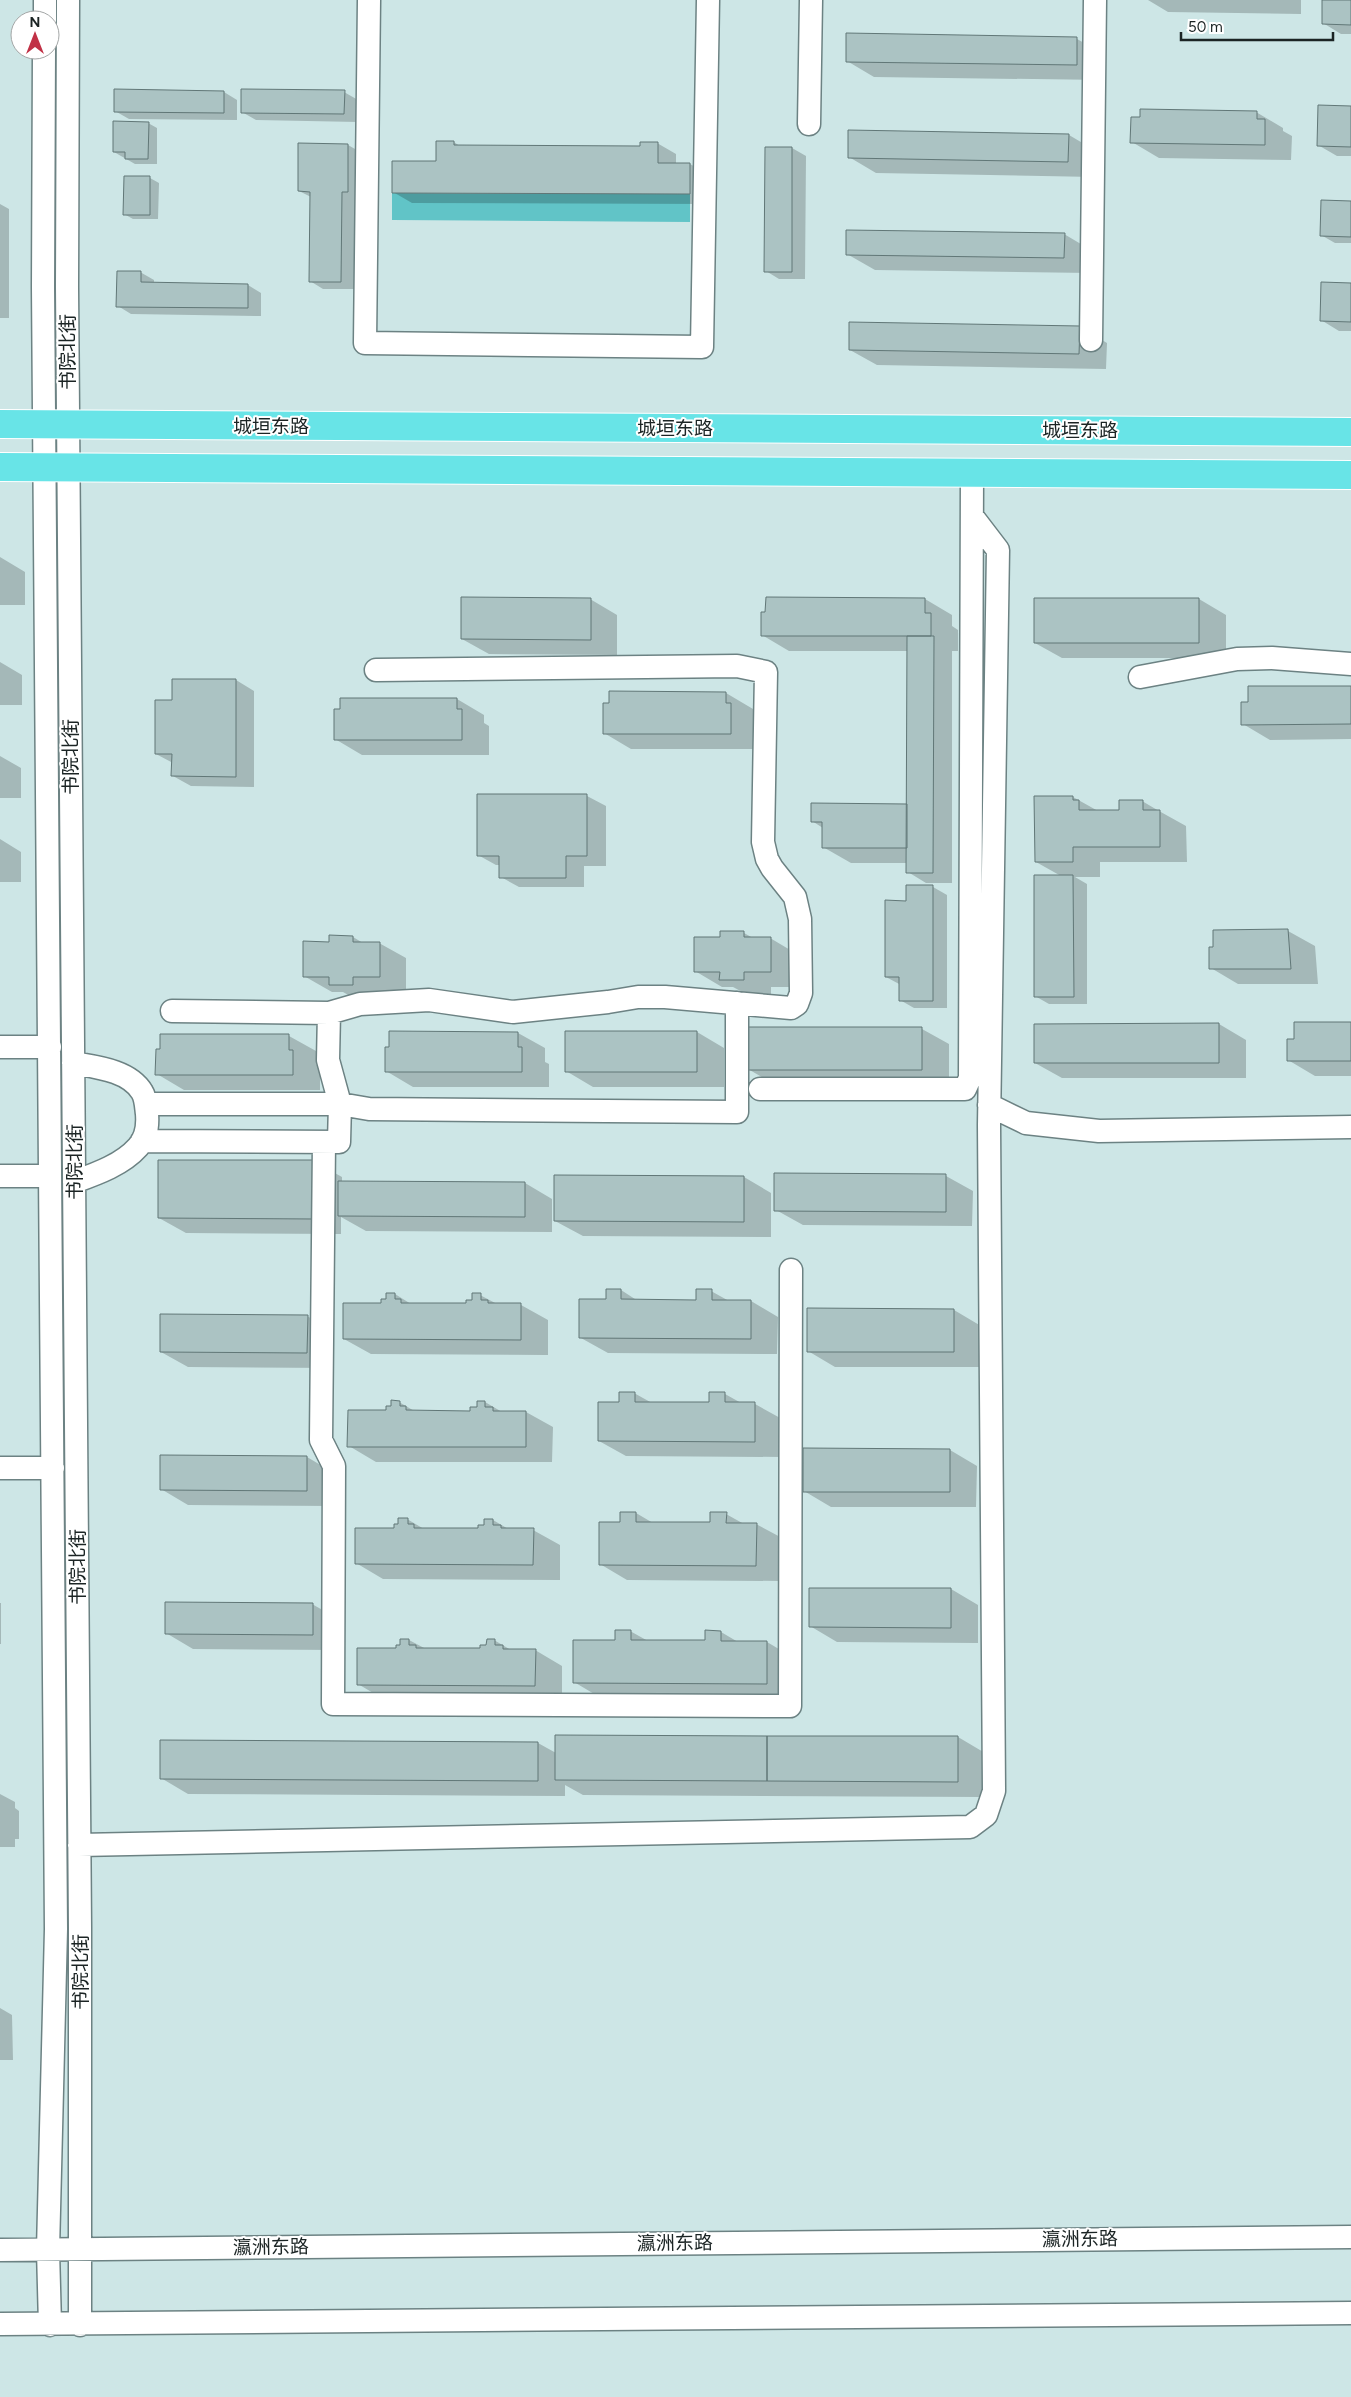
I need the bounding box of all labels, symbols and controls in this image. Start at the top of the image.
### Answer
north arrow [10,10,60,60]
scale bar [1181,10,1334,42]
text: N [30,14,40,31]
text: 50 m [1188,18,1223,36]
street label: 书院北街 [56,314,79,390]
street label: 城垣东路 [233,415,309,438]
street label: 城垣东路 [637,417,713,440]
street label: 城垣东路 [1042,419,1118,442]
street label: 书院北街 [59,719,82,795]
street label: 书院北街 [63,1124,86,1200]
street label: 书院北街 [66,1529,89,1605]
street label: 书院北街 [69,1934,92,2010]
street label: 瀛洲东路 [1042,2227,1118,2251]
street label: 瀛洲东路 [637,2231,713,2255]
street label: 瀛洲东路 [233,2235,309,2259]

